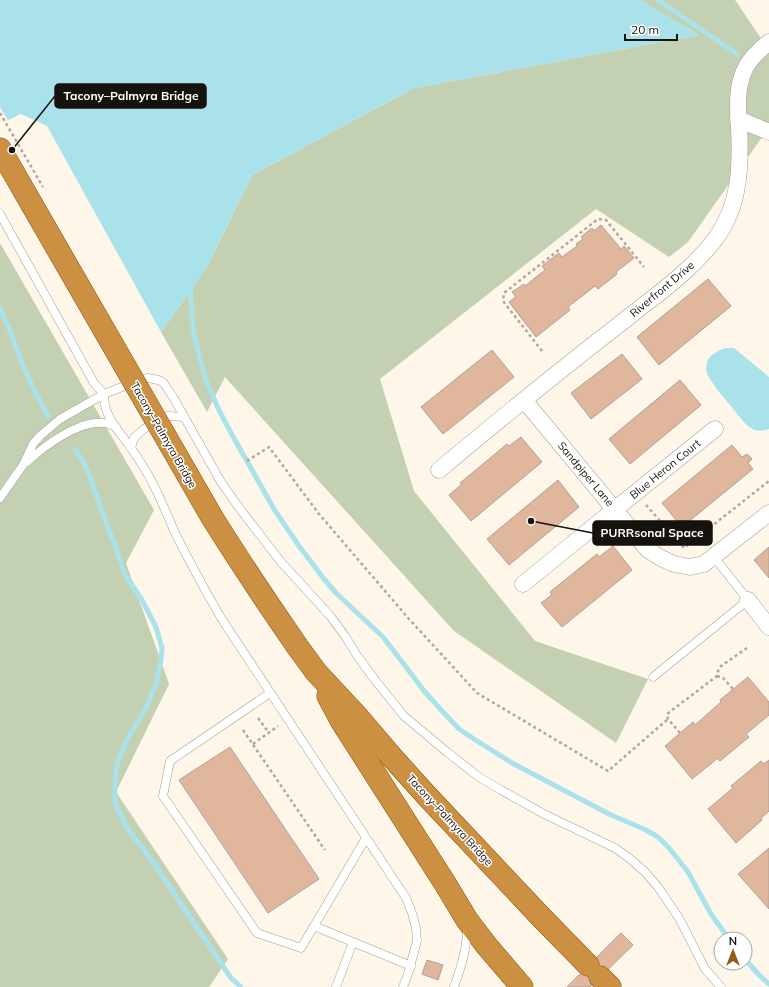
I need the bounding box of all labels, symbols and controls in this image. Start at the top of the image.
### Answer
scale bar [625,16,677,42]
text: 20 m [631,22,659,37]
callout: Tacony–Palmyra Bridge [55,84,206,108]
text: Tacony–Palmyra Bridge [63,88,199,103]
street label: Riverfront Drive [627,258,697,320]
street label: Tacony–Palmyra Bridge [128,380,200,490]
street label: Blue Heron Court [627,436,703,502]
street label: Sandpiper Lane [555,439,617,509]
callout: PURRsonal Space [593,521,712,545]
text: PURRsonal Space [601,525,704,540]
street label: Tacony–Palmyra Bridge [404,771,496,869]
north arrow [713,931,753,971]
text: N [729,934,737,948]

